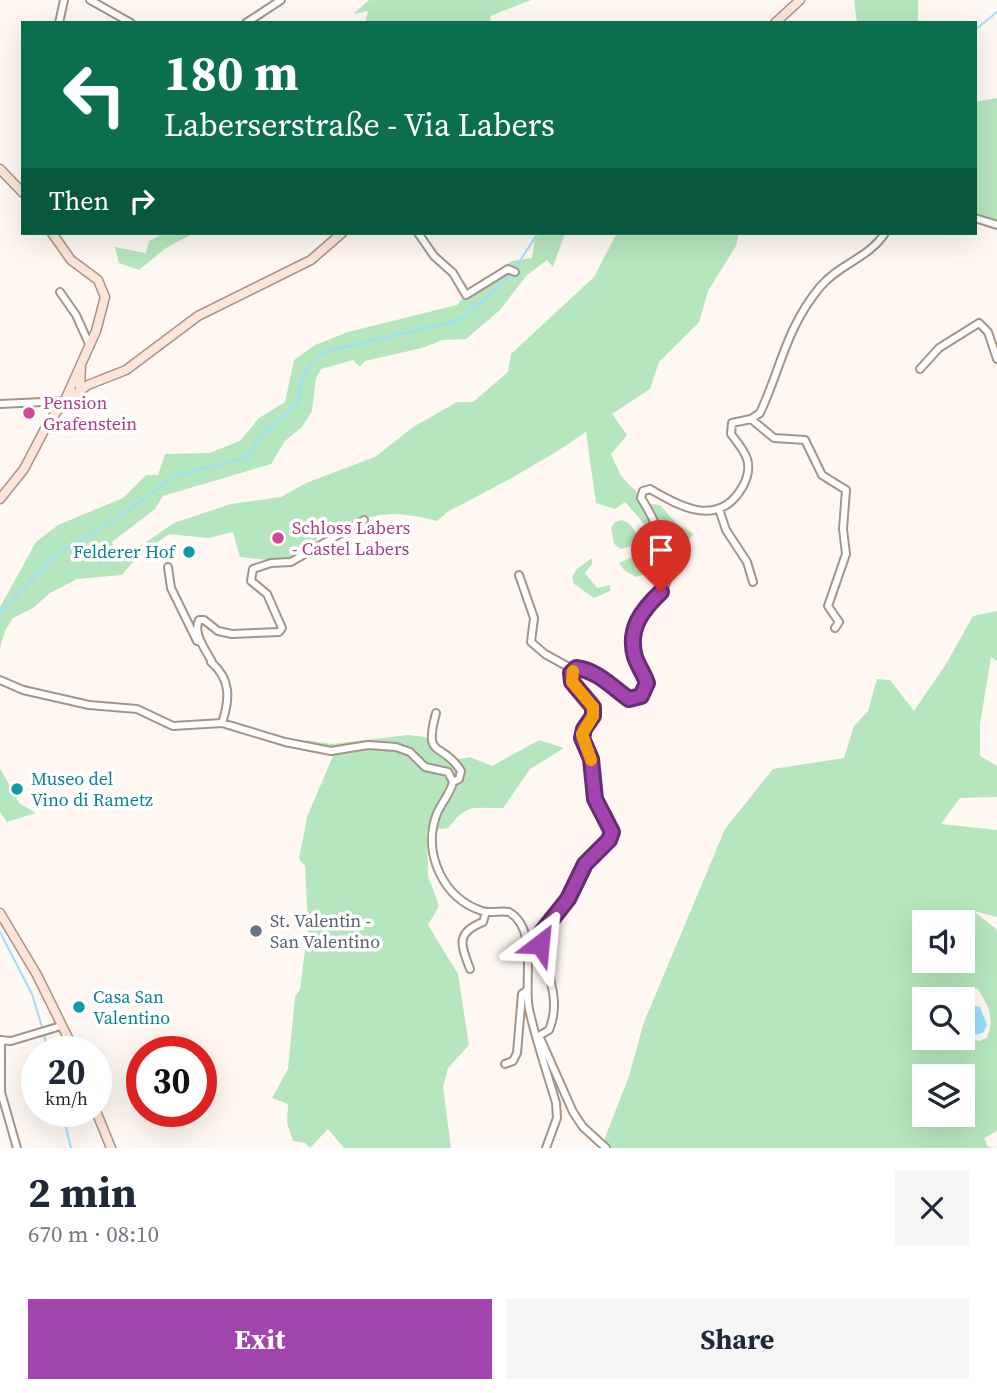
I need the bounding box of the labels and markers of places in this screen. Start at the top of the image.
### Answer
place label: Pension Grafenstein [43,390,137,436]
marker: Pension Grafenstein [21,405,37,421]
place label: Schloss Labers - Castel Labers [292,515,411,561]
pin [631,520,691,592]
marker: Schloss Labers - Castel Labers [270,530,286,546]
place label: Felderer Hof [73,539,177,564]
marker: Felderer Hof [181,544,197,560]
place label: Museo del Vino di Rametz [31,766,153,812]
marker: Museo del Vino di Rametz [9,781,25,797]
place label: St. Valentin - San Valentino [270,908,380,954]
marker: St. Valentin - San Valentino [248,923,264,939]
place label: Casa San Valentino [93,984,170,1030]
marker: Casa San Valentino [71,999,87,1015]

